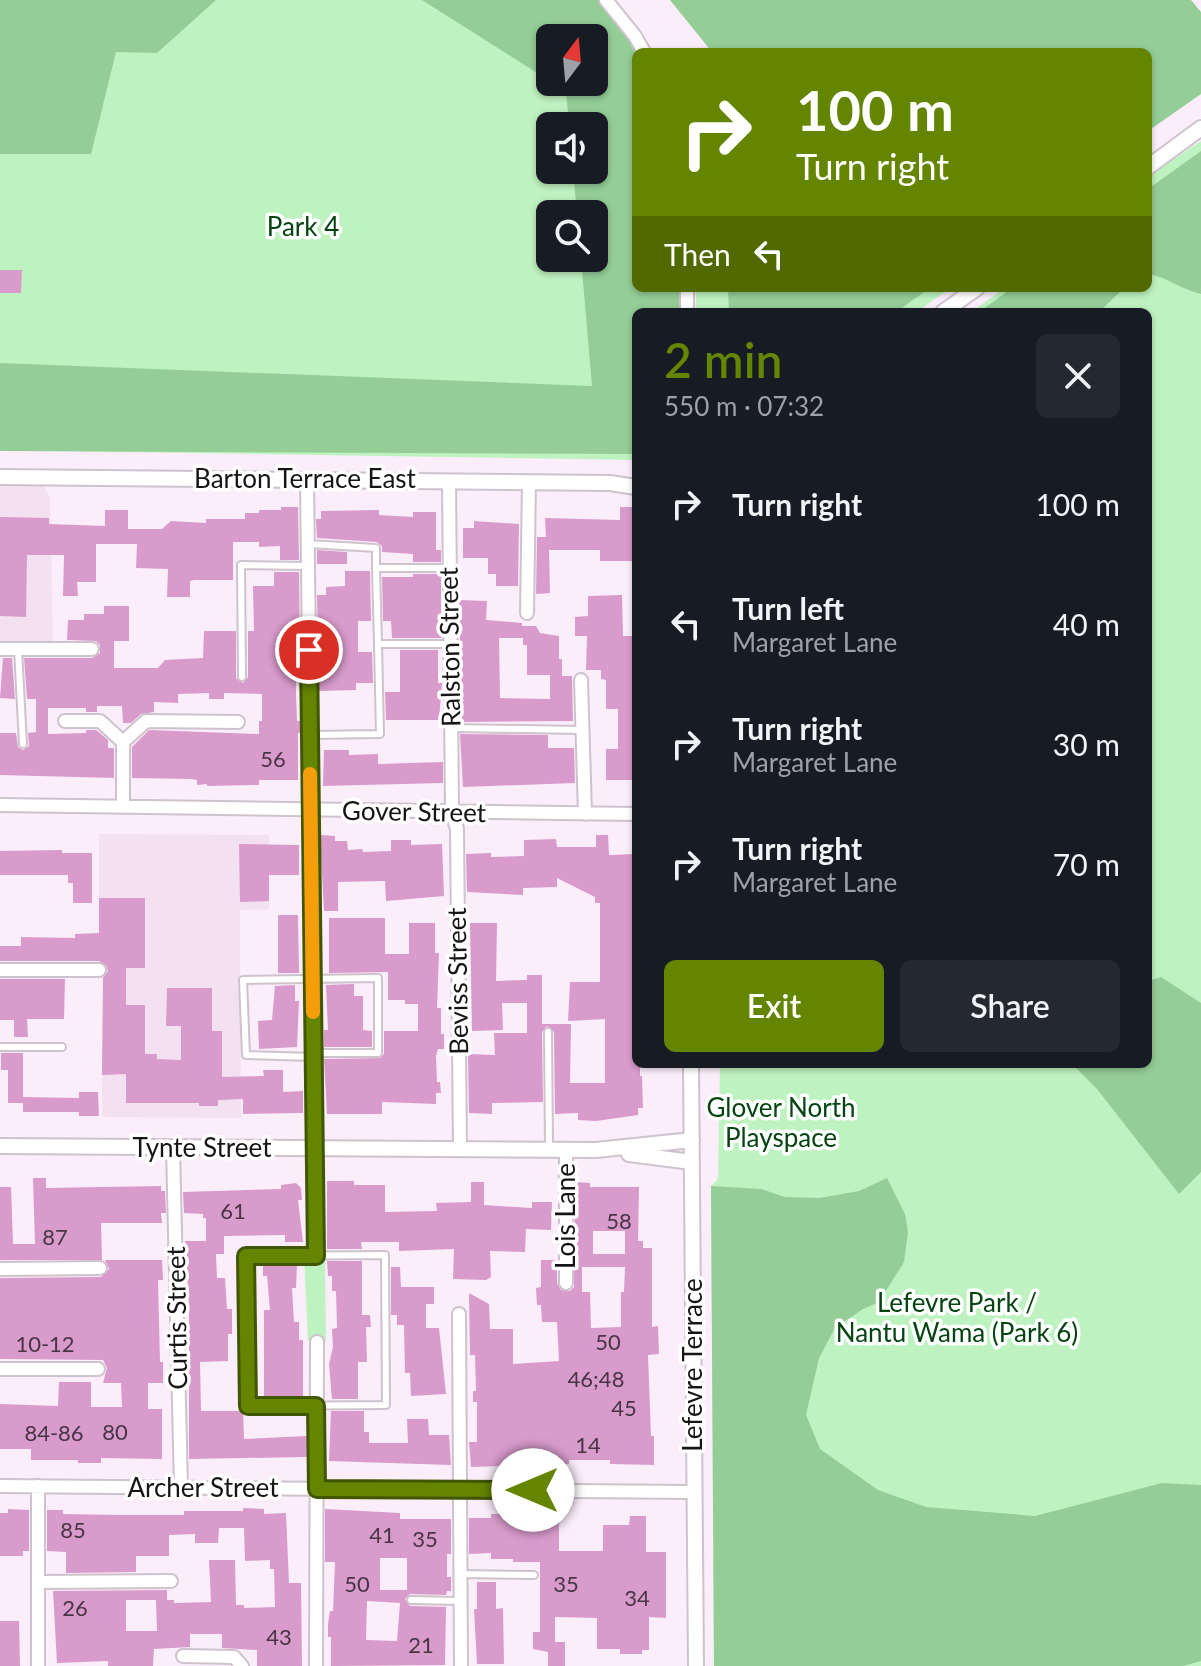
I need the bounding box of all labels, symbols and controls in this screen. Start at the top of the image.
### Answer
north arrow [536,24,608,96]
map controls [536,24,608,272]
text: 100 m [796,76,954,143]
icon: right [664,80,768,184]
button: sound [536,112,608,184]
text: Turn right [796,144,949,188]
button: search [536,200,608,272]
park label: Park 4 [267,210,339,242]
icon: left [747,232,791,276]
text: Then [664,236,731,272]
text: 2 min [664,331,782,388]
button: close [1036,334,1120,418]
text: 550 m · 07:32 [664,390,824,422]
street label: Barton Terrace East [194,462,417,494]
icon: right [664,482,708,526]
text: Turn right [732,486,862,522]
text: 100 m [1035,486,1120,522]
street label: Ralston Street [432,566,466,727]
text: Turn left [732,590,844,626]
icon: left [664,602,708,646]
text: 40 m [1053,606,1120,642]
pin [275,616,343,684]
text: Margaret Lane [732,626,897,658]
icon: arrive [287,628,331,672]
text: Turn right [732,710,862,746]
icon: right [664,722,708,766]
text: 30 m [1053,726,1120,762]
house number: 56 [260,745,286,772]
text: Margaret Lane [732,746,897,778]
street label: Gover Street [342,794,487,828]
text: Turn right [732,830,862,866]
icon: right [664,842,708,886]
text: 70 m [1053,846,1120,882]
text: Margaret Lane [732,866,897,898]
street label: Beviss Street [440,906,474,1055]
button: Exit [664,960,884,1052]
button: Share [900,960,1120,1052]
park label: Glover North Playspace [706,1091,856,1153]
street label: Tynte Street [133,1131,272,1163]
street label: Lois Lane [549,1163,581,1269]
house number: 61 [220,1197,246,1224]
house number: 58 [606,1207,632,1234]
house number: 87 [42,1223,68,1250]
street label: Curtis Street [159,1245,193,1390]
street label: Lefevre Terrace [676,1278,708,1452]
park label: Lefevre Park / Nantu Wama (Park 6) [836,1286,1078,1348]
house number: 50 [595,1328,621,1355]
house number: 10-12 [15,1330,75,1357]
house number: 46;48 [568,1365,624,1392]
house number: 45 [611,1394,637,1421]
house number: 80 [102,1418,128,1445]
house number: 84-86 [24,1419,84,1446]
house number: 14 [575,1431,601,1458]
position arrow [491,1448,575,1532]
street label: Archer Street [127,1471,279,1503]
house number: 85 [60,1516,86,1543]
house number: 41 [369,1521,395,1548]
house number: 35 [412,1525,438,1552]
house number: 50 [344,1570,370,1597]
house number: 35 [553,1570,579,1597]
house number: 34 [624,1584,650,1611]
house number: 26 [62,1594,88,1621]
house number: 43 [266,1623,292,1650]
house number: 21 [408,1631,434,1658]

